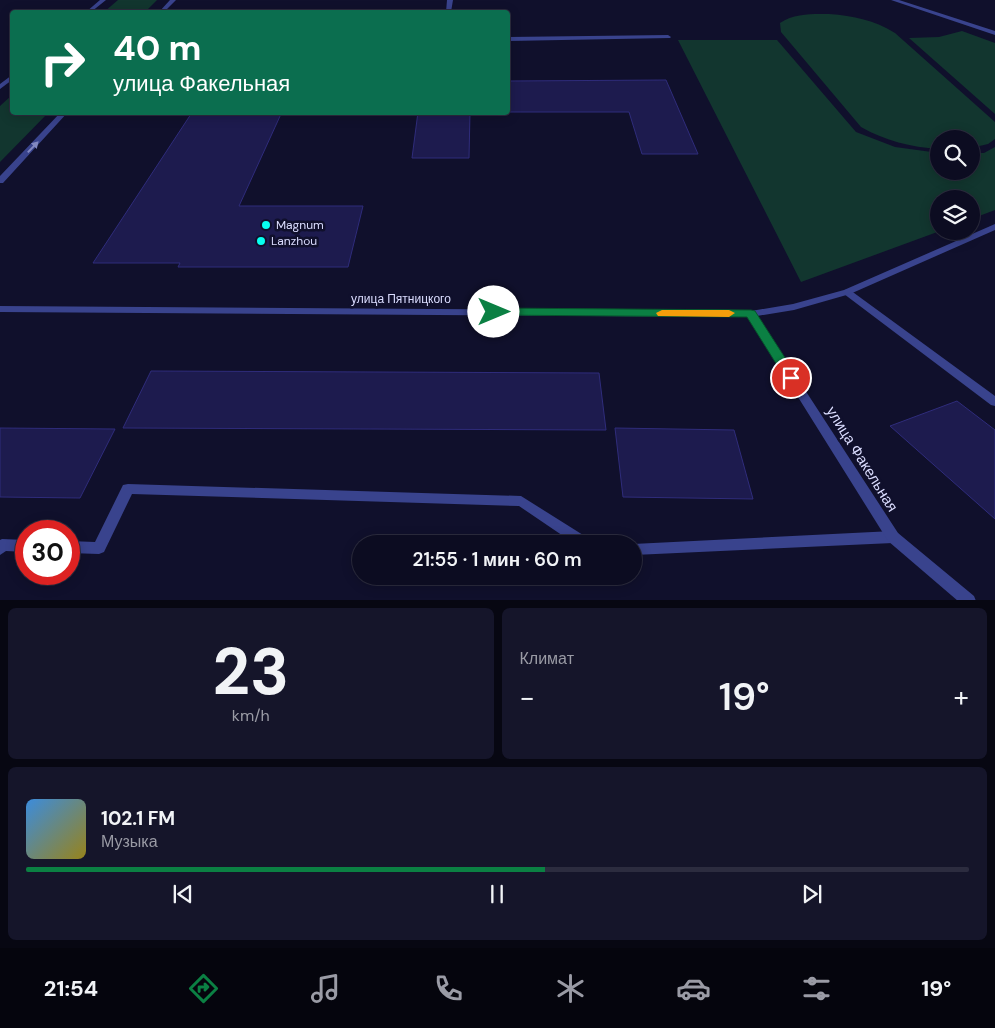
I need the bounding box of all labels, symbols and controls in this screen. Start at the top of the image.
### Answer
text: 40 m [113,25,202,71]
icon: right [30,30,95,95]
text: улица Факельная [113,69,290,98]
map controls [930,130,980,240]
button: search [930,130,980,180]
one-way arrow [27,141,39,153]
button: layers [930,190,980,240]
place label: Magnum [276,217,324,233]
marker: Magnum [260,219,272,231]
place label: Lanzhou [271,233,317,249]
marker: Lanzhou [255,235,267,247]
position arrow [467,285,519,337]
street label: улица Пятницкого [351,291,451,307]
pin [770,357,812,399]
icon: arrive [777,364,805,392]
street label: улица Факельная [821,402,903,516]
speed limit sign: 30 [15,520,80,585]
text: 21:55 · 1 мин · 60 m [412,547,582,572]
text: 23 [212,630,289,714]
text: Климат [520,648,574,669]
text: 19° [719,672,770,722]
text: − [520,679,535,716]
text: + [954,679,969,716]
text: km/h [232,705,270,726]
text: 102.1 FM [101,806,175,831]
text: Музыка [101,831,158,852]
icon: previous [169,880,197,908]
icon: pause [483,880,511,908]
icon: next [798,880,826,908]
icon: directions [186,971,221,1006]
icon: music [308,971,343,1006]
icon: phone [431,971,466,1006]
icon: climate [553,971,588,1006]
icon: car [676,971,711,1006]
icon: filters [799,971,834,1006]
text: 21:54 [44,974,98,1003]
text: 19° [921,974,951,1003]

